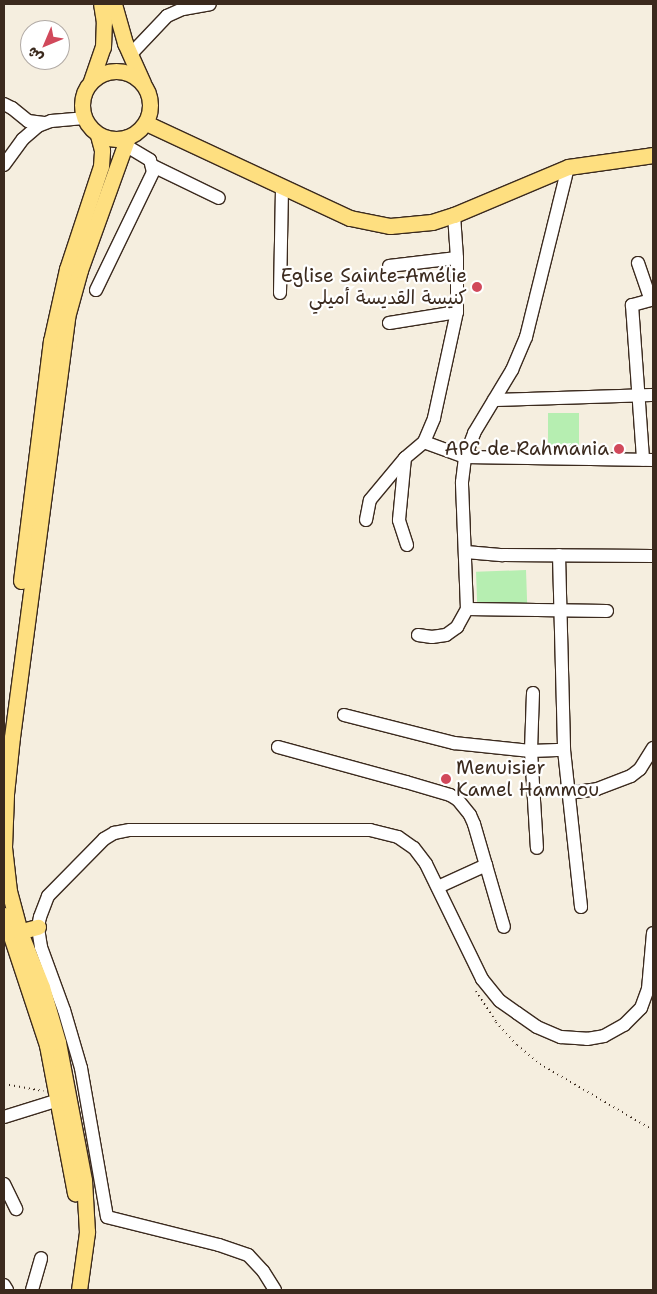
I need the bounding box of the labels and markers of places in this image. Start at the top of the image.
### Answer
place label: Eglise Sainte-Amélie كنيسة القديسة أميلي [281,265,467,309]
marker: Eglise Sainte-Amélie كنيسة القديسة أميلي [471,281,483,293]
place label: APC de Rahmania [444,438,609,460]
marker: APC de Rahmania [613,443,625,455]
place label: Menuisier Kamel Hammou [456,757,599,801]
marker: Menuisier Kamel Hammou [440,773,452,785]

